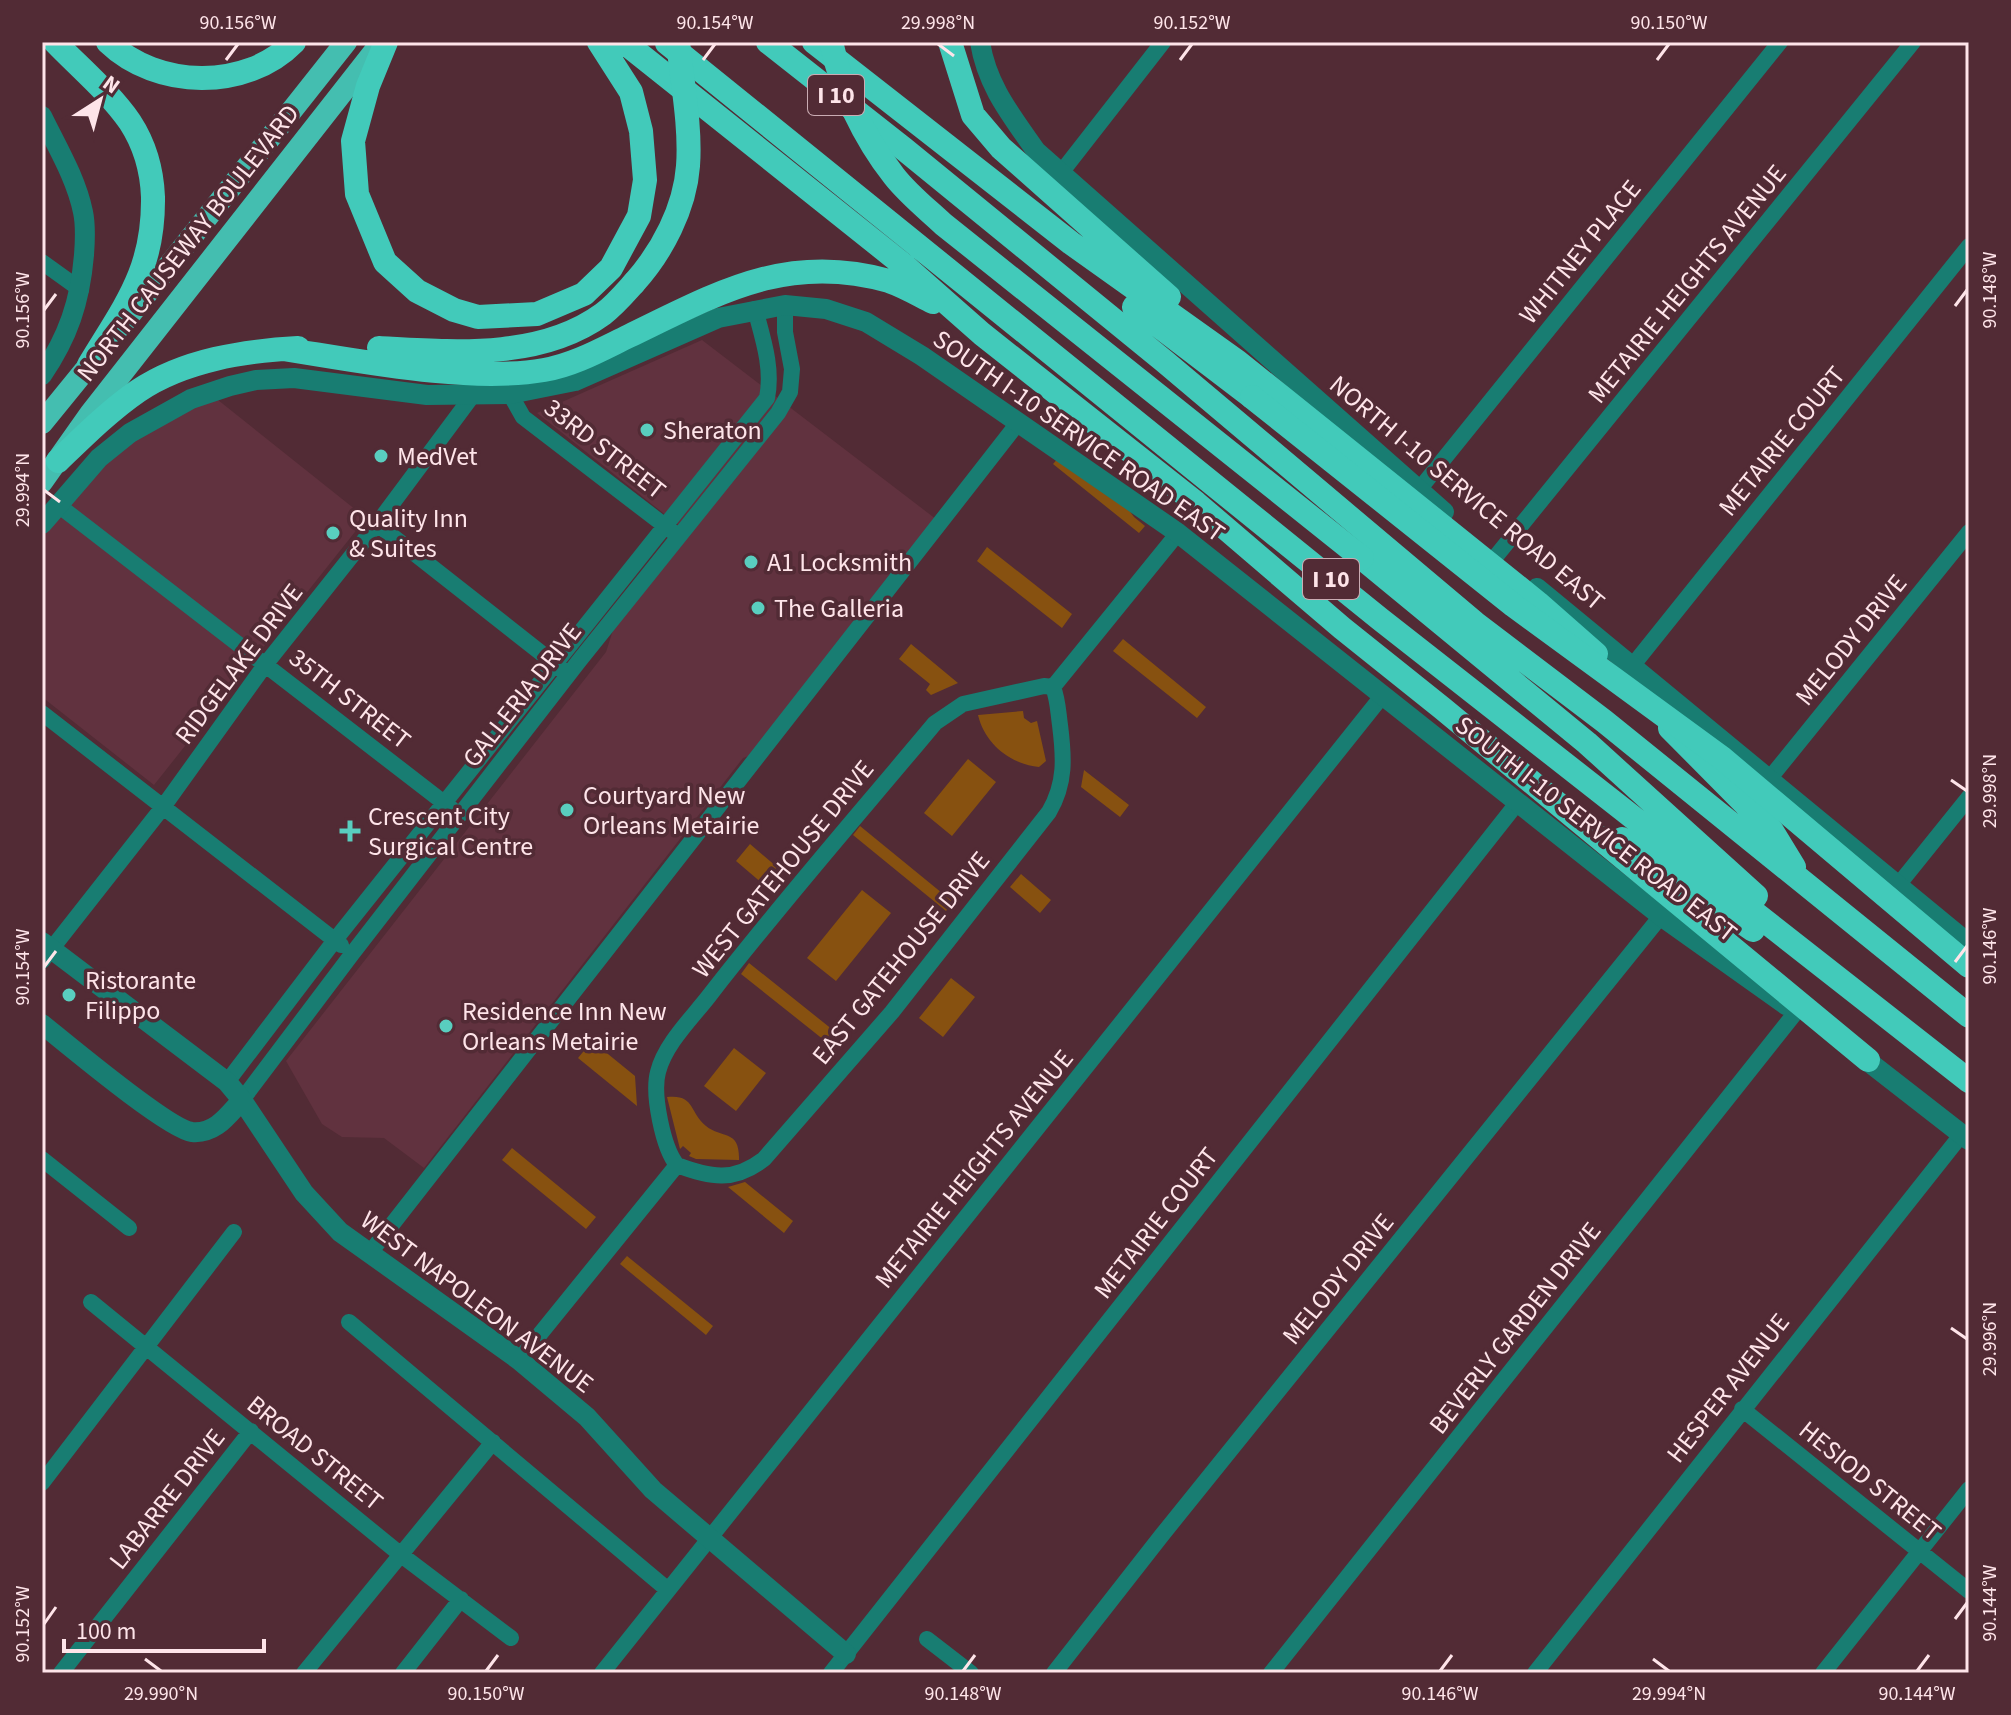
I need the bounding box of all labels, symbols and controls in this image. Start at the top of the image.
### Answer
text: 90.156°W [199,9,277,37]
text: 90.154°W [676,9,754,37]
text: 29.998°N [901,9,975,37]
text: 90.152°W [1153,9,1231,37]
text: 90.150°W [1630,9,1708,37]
north arrow [60,60,140,140]
text: N [96,67,126,102]
road number: I 10 [808,75,864,115]
street label: NORTH CAUSEWAY BOULEVARD [68,97,308,389]
street label: METAIRIE HEIGHTS AVENUE [1579,157,1795,411]
street label: WHITNEY PLACE [1510,172,1650,332]
text: 90.148°W [1976,251,2004,329]
text: 90.156°W [9,271,37,349]
street label: SOUTH I-10 SERVICE ROAD EAST [926,321,1232,551]
street label: METAIRIE COURT [1710,358,1854,524]
street label: NORTH I-10 SERVICE ROAD EAST [1321,367,1613,619]
street label: 33RD STREET [536,390,674,508]
place label: Sheraton [663,412,762,449]
marker: Sheraton [638,421,656,439]
place label: MedVet [397,438,478,475]
marker: MedVet [372,447,390,465]
text: 29.994°N [9,453,37,527]
place label: Quality Inn & Suites [349,500,468,567]
marker: Quality Inn & Suites [324,524,342,542]
place label: A1 Locksmith [767,544,912,581]
marker: A1 Locksmith [742,553,760,571]
road number: I 10 [1303,559,1359,599]
street label: MELODY DRIVE [1786,566,1916,714]
street label: RIDGELAKE DRIVE [166,576,312,752]
place label: The Galleria [774,590,904,627]
marker: The Galleria [749,599,767,617]
street label: GALLERIA DRIVE [454,615,590,775]
street label: 35TH STREET [281,640,419,758]
street label: SOUTH I-10 SERVICE ROAD EAST [1447,707,1745,951]
street label: WEST GATEHOUSE DRIVE [683,752,883,986]
text: 29.998°N [1976,754,2004,828]
place label: Courtyard New Orleans Metairie [583,777,759,844]
place label: Crescent City Surgical Centre [368,798,533,865]
marker: Courtyard New Orleans Metairie [558,801,576,819]
marker: Crescent City Surgical Centre [339,820,361,842]
street label: EAST GATEHOUSE DRIVE [803,843,999,1073]
text: 90.146°W [1976,907,2004,985]
text: 90.154°W [9,928,37,1006]
place label: Ristorante Filippo [85,962,196,1029]
marker: Ristorante Filippo [60,986,78,1004]
place label: Residence Inn New Orleans Metairie [462,993,667,1060]
marker: Residence Inn New Orleans Metairie [437,1017,455,1035]
street label: METAIRIE HEIGHTS AVENUE [866,1042,1082,1296]
street label: METAIRIE COURT [1085,1139,1227,1307]
street label: WEST NAPOLEON AVENUE [353,1202,601,1402]
street label: MELODY DRIVE [1273,1205,1403,1353]
street label: BEVERLY GARDEN DRIVE [1420,1214,1610,1442]
text: 29.996°N [1976,1302,2004,1376]
street label: HESPER AVENUE [1658,1305,1798,1471]
street label: BROAD STREET [239,1386,391,1520]
street label: HESIOD STREET [1791,1412,1949,1550]
street label: LABARRE DRIVE [100,1421,234,1577]
text: 90.144°W [1976,1564,2004,1642]
text: 90.152°W [9,1585,37,1663]
scale bar [64,1603,264,1653]
text: 100 m [76,1614,136,1649]
text: 29.990°N [124,1680,198,1708]
text: 90.150°W [447,1680,525,1708]
text: 90.148°W [924,1680,1002,1708]
text: 90.146°W [1401,1680,1479,1708]
text: 29.994°N [1632,1680,1706,1708]
text: 90.144°W [1878,1680,1956,1708]

